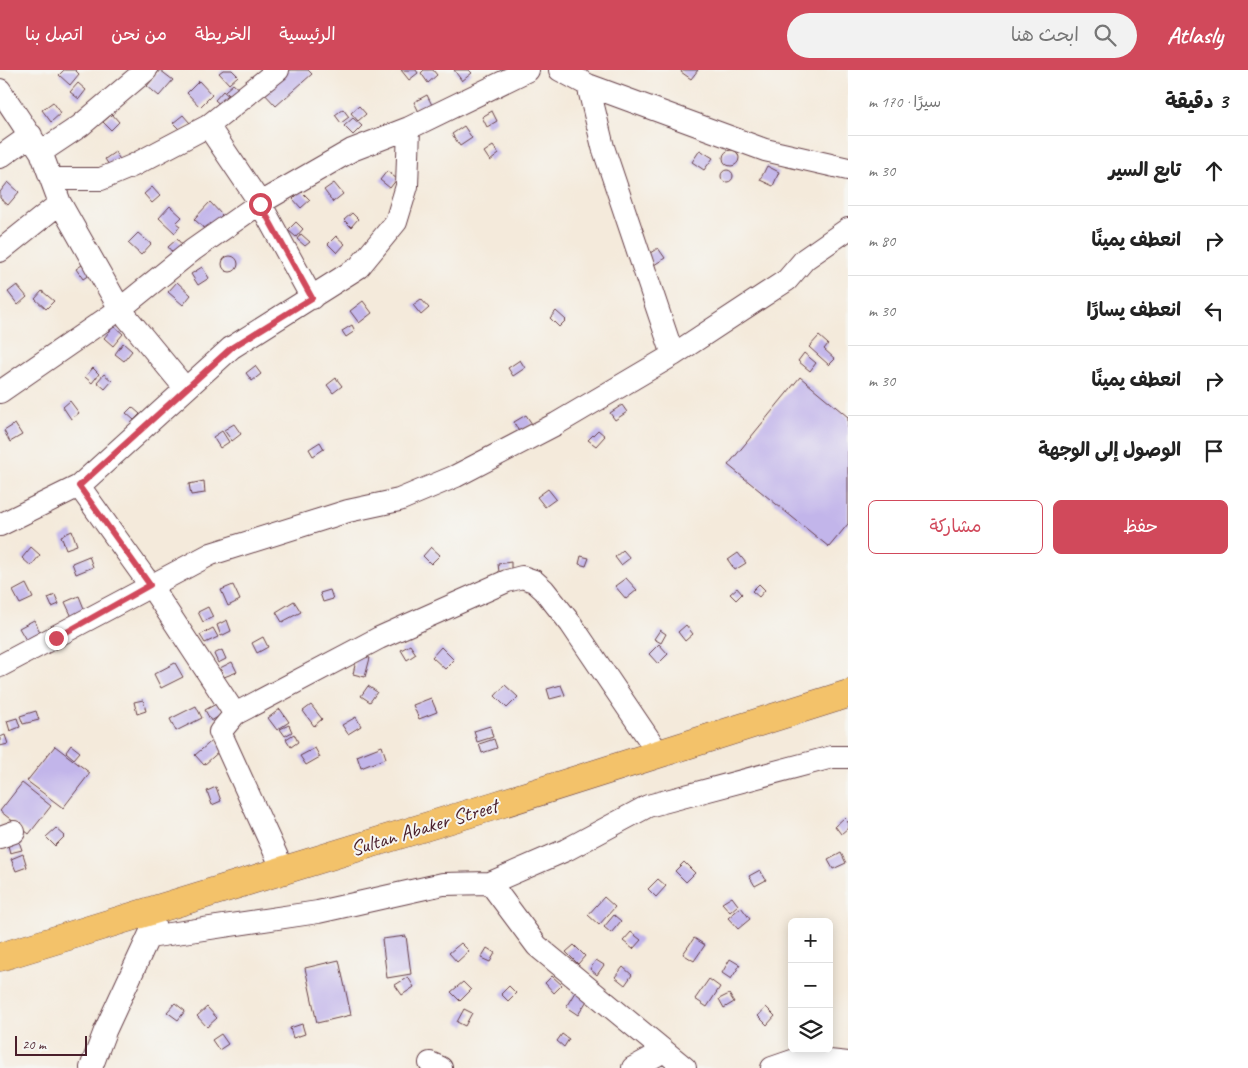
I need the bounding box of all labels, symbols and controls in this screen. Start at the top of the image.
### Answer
search box [787,13,1137,58]
text: Atlasly [1167,20,1223,50]
icon: search [1091,21,1119,49]
text: اتصل بنا [25,23,83,45]
text: من نحن [111,23,167,45]
text: الخريطة [195,23,251,45]
text: الرئيسية [279,23,336,45]
text: ابحث هنا [1011,23,1079,47]
text: 3 دقيقة [1165,88,1228,114]
text: سيرًا · 170 m [868,92,941,112]
icon: ahead [1200,157,1228,185]
text: تابع السير [1109,158,1181,182]
text: 30 m [868,161,895,181]
route start [249,193,272,216]
icon: right [1200,227,1228,255]
text: انعطف يمينًا [1092,228,1181,252]
text: 80 m [868,231,895,251]
icon: left [1200,297,1228,325]
text: انعطف يسارًا [1087,298,1181,322]
text: 30 m [868,301,895,321]
icon: right [1200,367,1228,395]
text: انعطف يمينًا [1092,368,1181,392]
text: 30 m [868,371,895,391]
icon: arrive [1200,437,1228,465]
text: الوصول إلى الوجهة [1038,438,1181,462]
button: مشاركة [868,500,1043,554]
button: حفظ [1053,500,1228,554]
route end [45,627,68,650]
street label: Sultan Abaker Street [347,791,504,862]
map controls [788,918,833,1053]
button: + [788,918,833,963]
button: − [788,963,833,1008]
button: layers [788,1008,833,1053]
scale bar [15,1033,88,1056]
text: 20 m [22,1036,46,1053]

